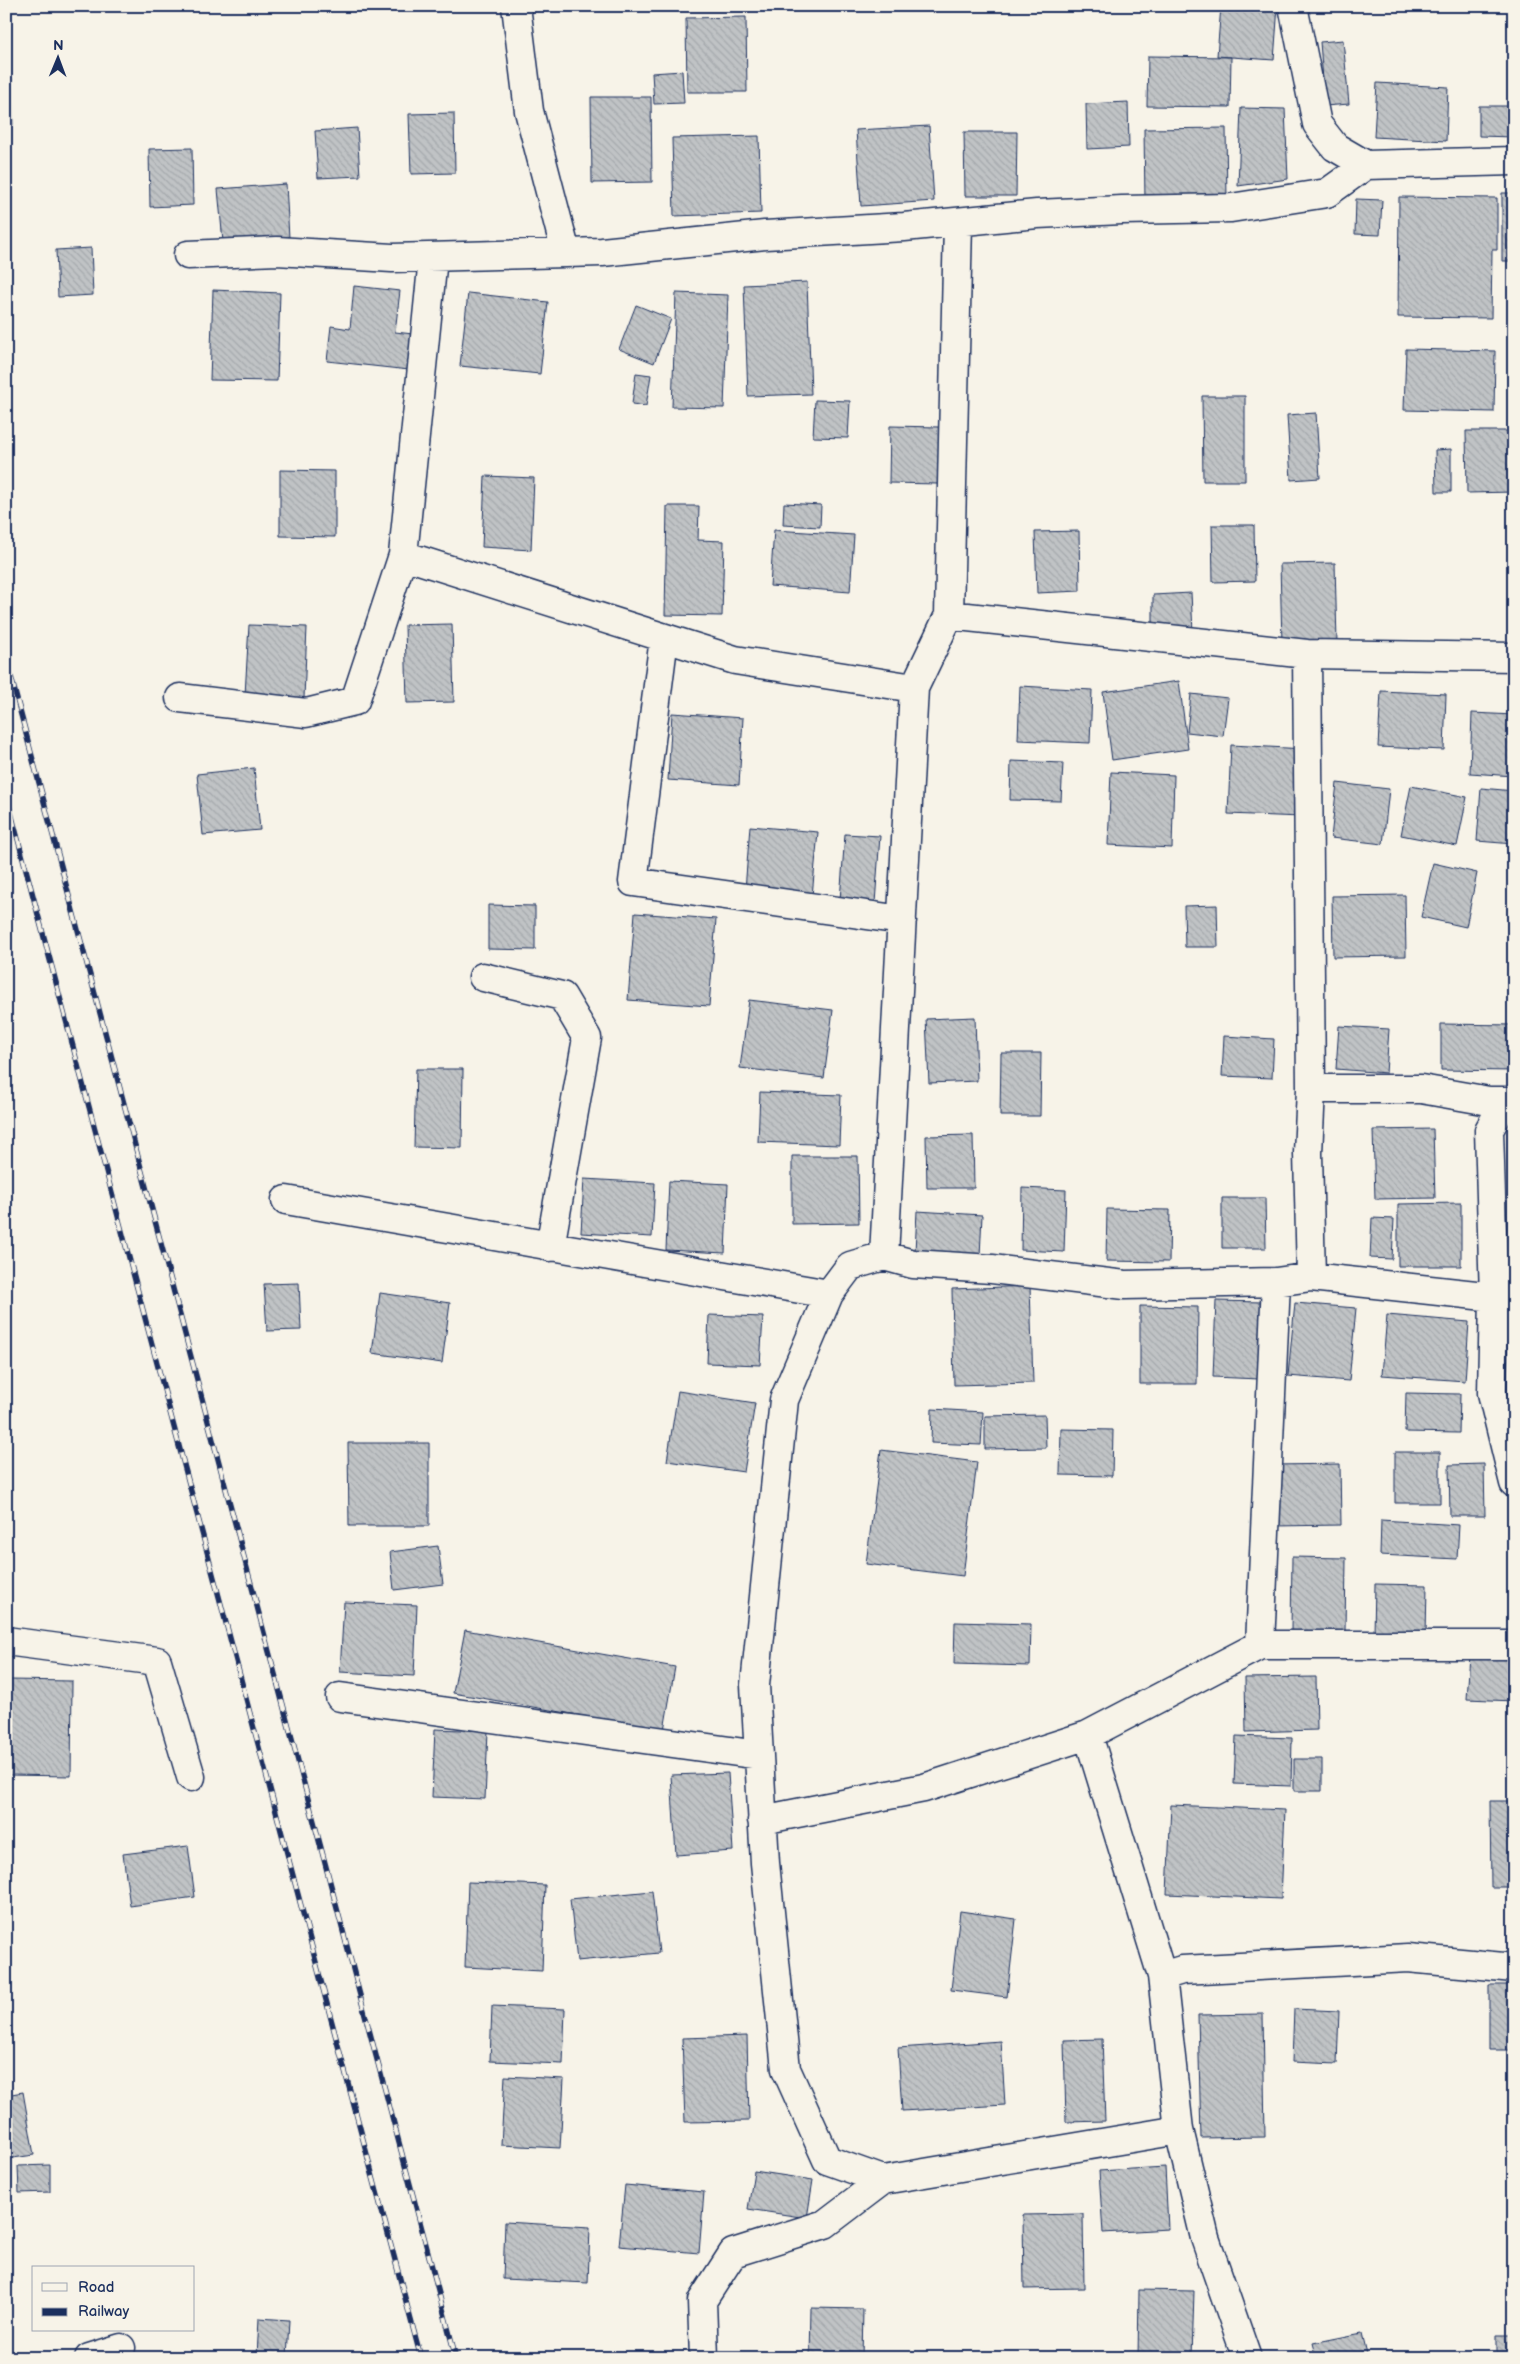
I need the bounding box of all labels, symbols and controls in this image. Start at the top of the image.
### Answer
north arrow [32,32,82,82]
text: N [53,37,64,54]
legend [32,2266,195,2332]
text: Road [78,2278,114,2297]
text: Railway [78,2302,129,2321]

